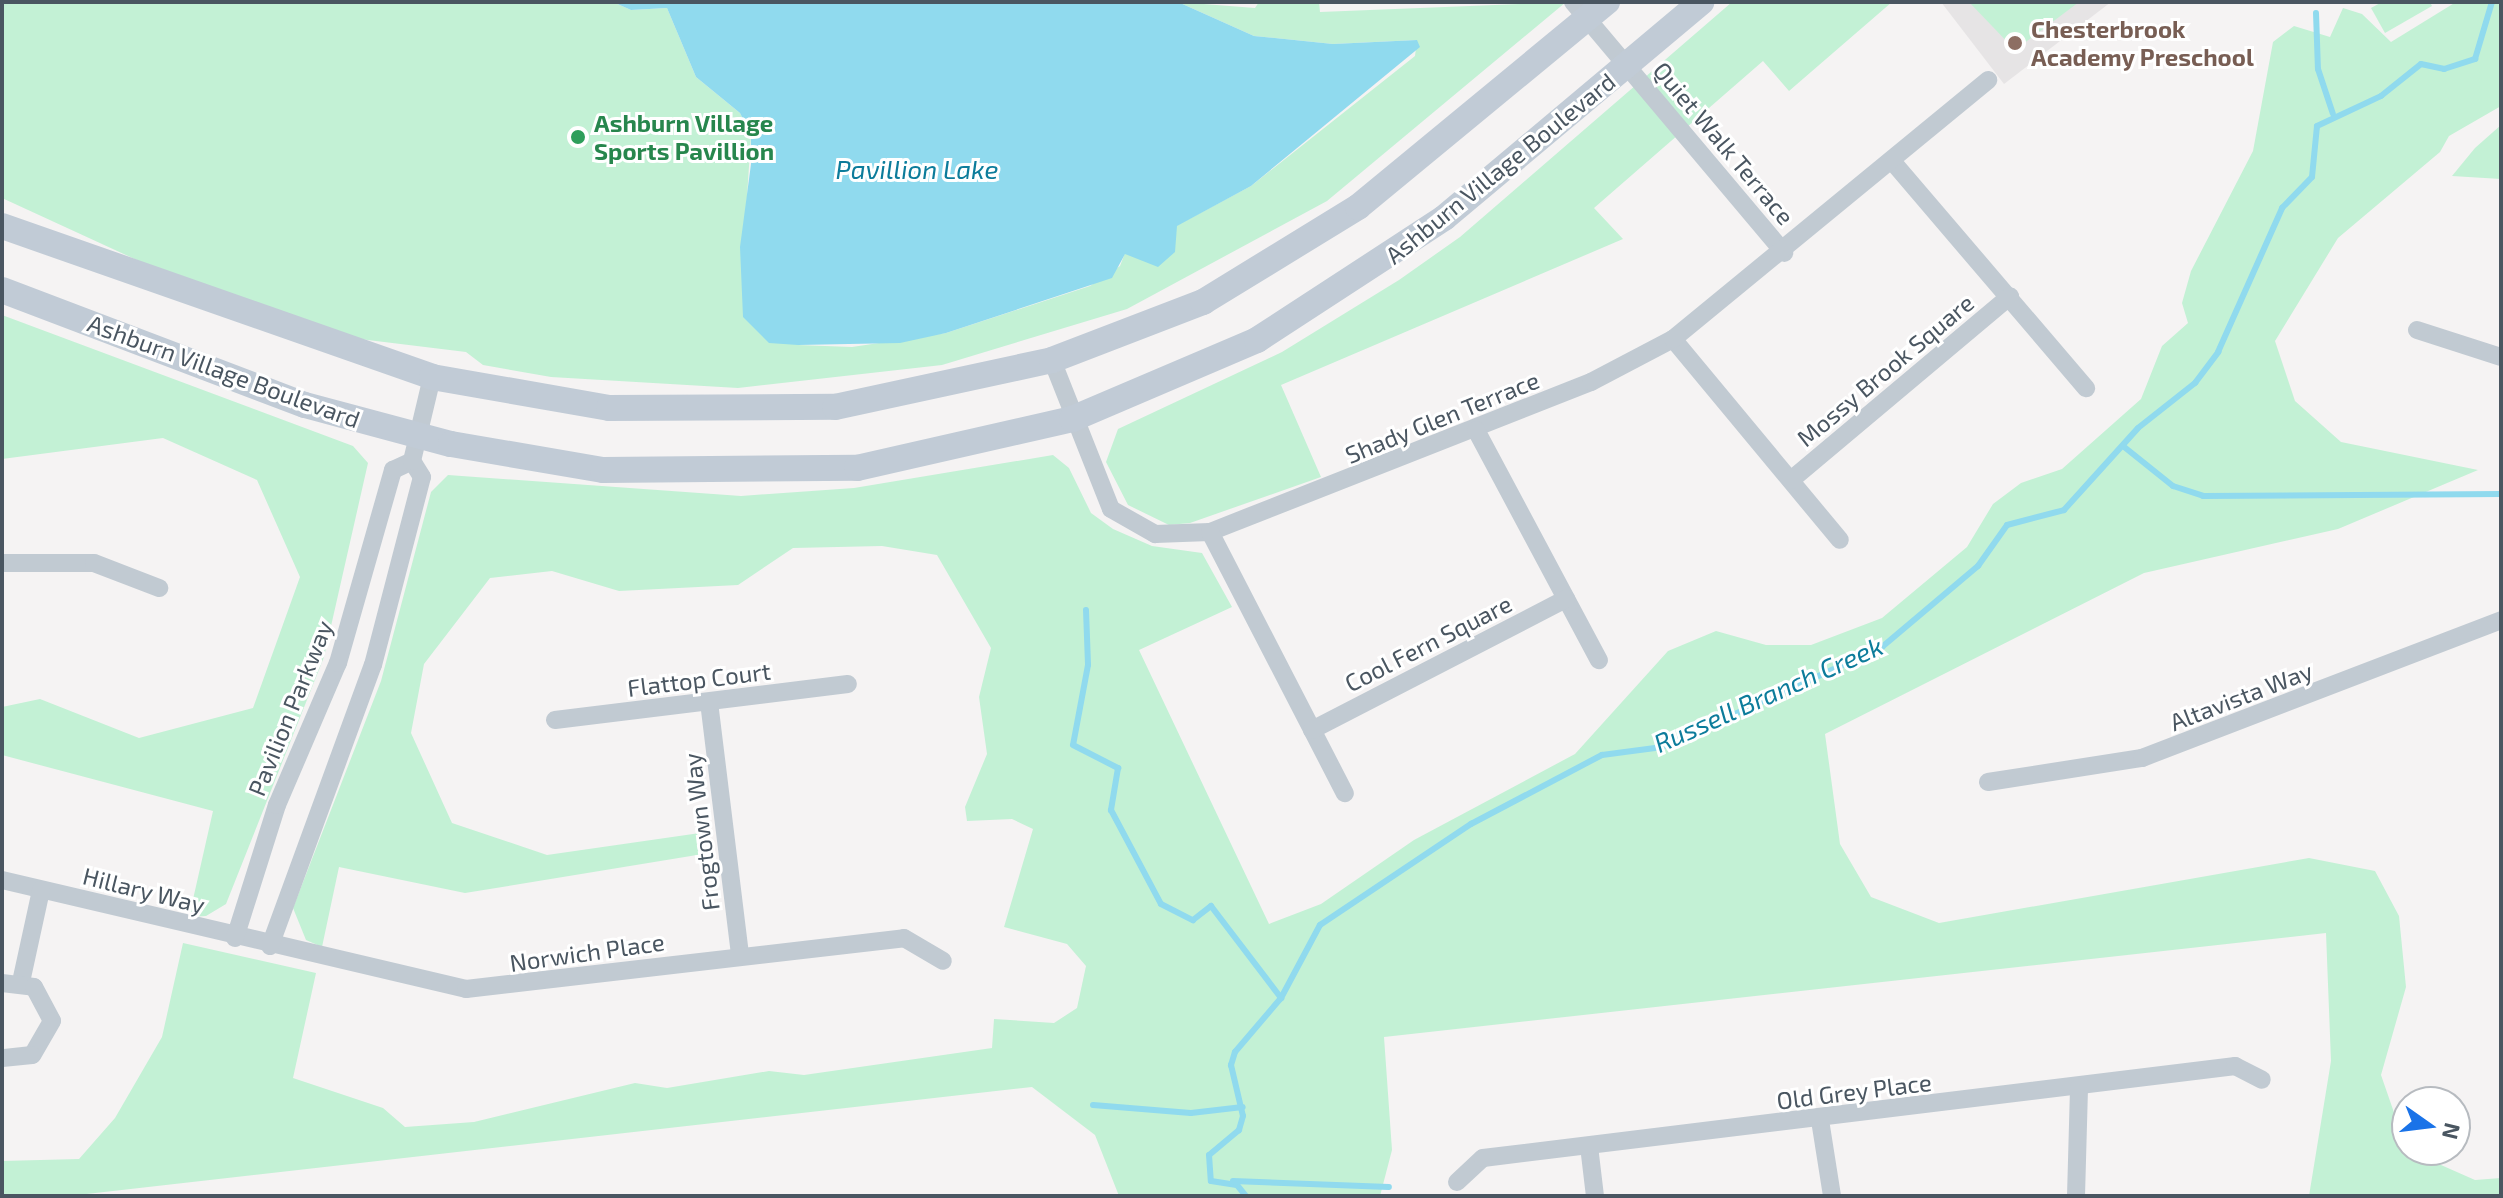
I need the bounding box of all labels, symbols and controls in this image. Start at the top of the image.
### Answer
place label: Chesterbrook Academy Preschool [2031,15,2254,71]
marker: Chesterbrook Academy Preschool [2006,34,2024,52]
street label: Quiet Walk Terrace [1647,55,1801,231]
street label: Ashburn Village Boulevard [1379,66,1621,270]
place label: Ashburn Village Sports Pavillion [594,109,774,165]
marker: Ashburn Village Sports Pavillion [569,128,587,146]
water label: Pavillion Lake [836,153,998,185]
street label: Mossy Brook Square [1791,288,1979,452]
street label: Ashburn Village Boulevard [84,308,364,434]
street label: Shady Glen Terrace [1340,365,1544,469]
street label: Cool Fern Square [1339,588,1517,698]
street label: Pavilion Parkway [242,616,338,800]
water label: Russell Branch Creek [1648,629,1888,759]
street label: Altavista Way [2165,655,2317,737]
street label: Flattop Court [626,656,772,702]
street label: Frogtown Way [677,751,725,913]
street label: Hillary Way [80,861,208,919]
street label: Norwich Place [508,927,666,977]
street label: Old Grey Place [1775,1067,1933,1115]
north arrow [2391,1086,2471,1166]
text: N [2438,1120,2467,1142]

